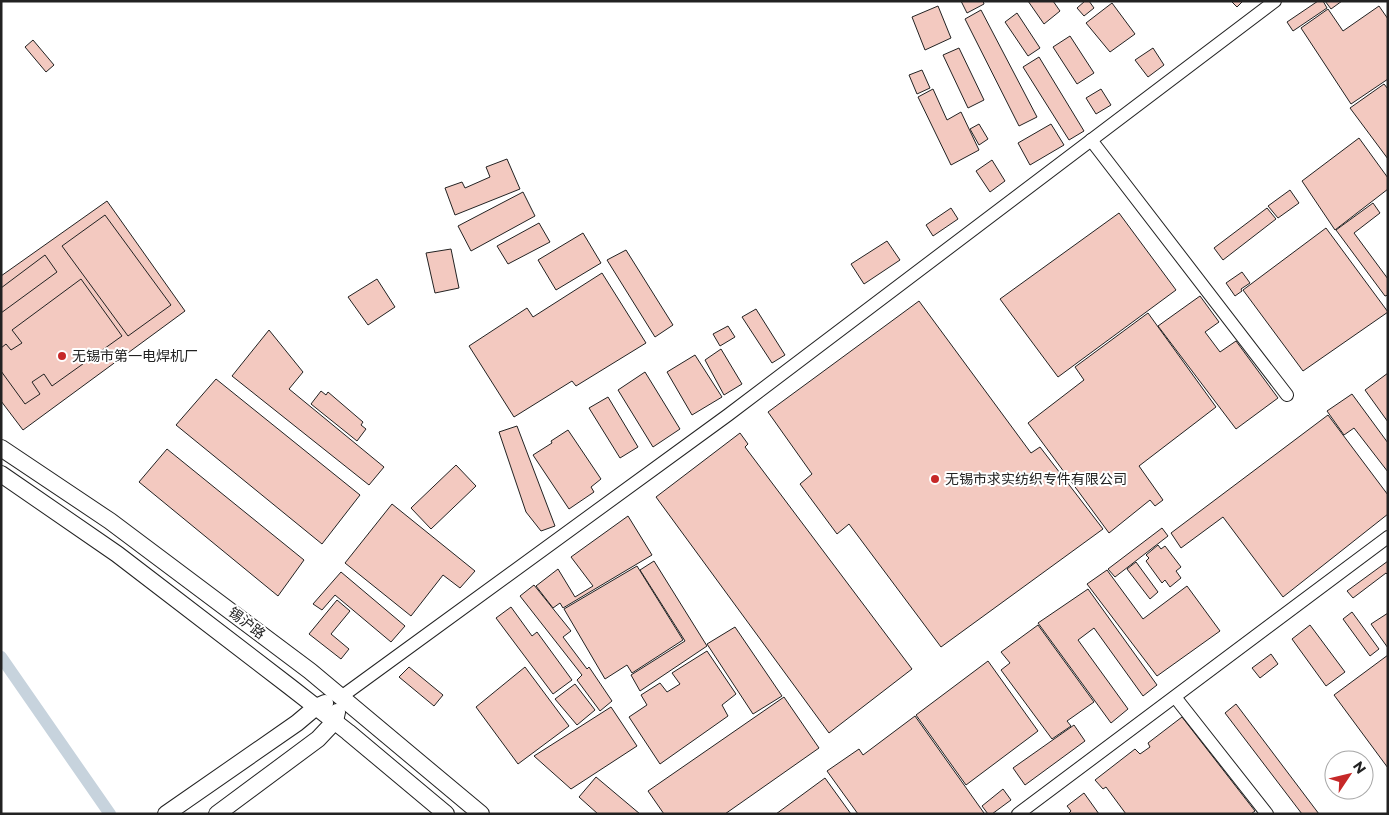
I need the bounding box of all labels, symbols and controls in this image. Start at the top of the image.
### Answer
place label: 无锡市第一电焊机厂 [72,347,198,365]
marker: 无锡市第一电焊机厂 [56,350,68,362]
place label: 无锡市求实纺织专件有限公司 [945,470,1127,488]
marker: 无锡市求实纺织专件有限公司 [929,473,941,485]
street label: 锡沪路 [225,603,269,643]
north arrow [1324,750,1374,800]
text: N [1349,758,1370,777]

